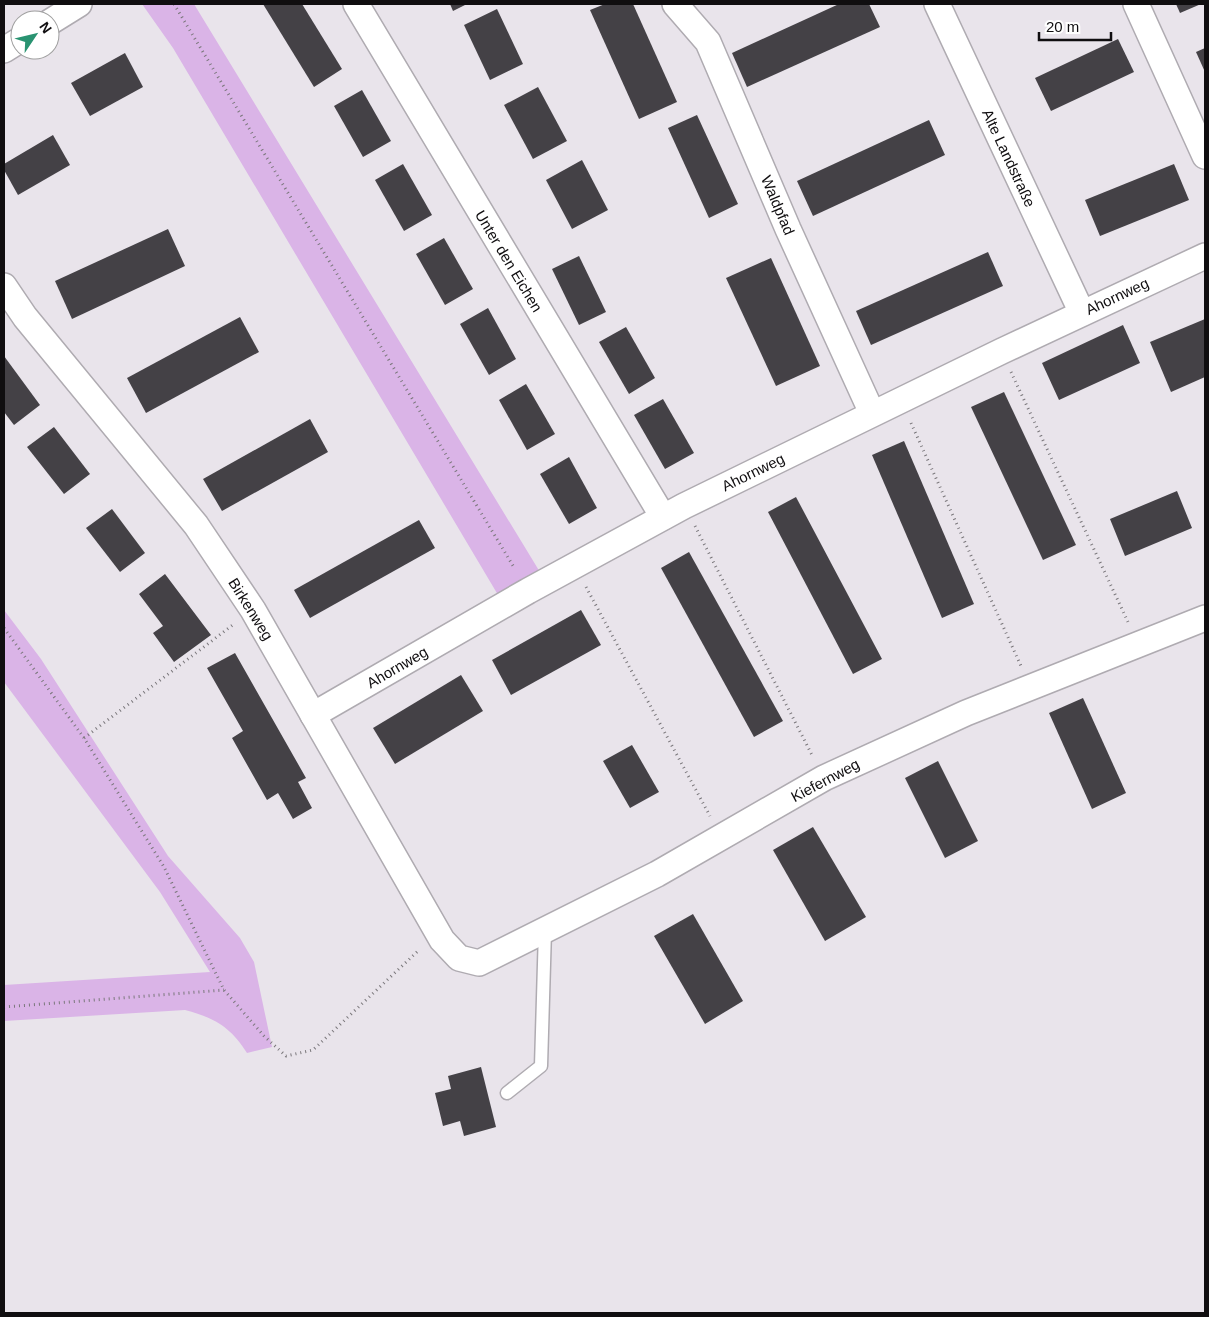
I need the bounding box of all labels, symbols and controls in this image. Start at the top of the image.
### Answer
north arrow [10,10,60,60]
scale bar [1039,10,1112,42]
text: 20 m [1046,18,1079,35]
text: N [36,19,55,36]
street label: Alte Landstraße [979,106,1039,210]
street label: Waldpfad [758,173,798,237]
street label: Unter den Eichen [472,207,546,315]
street label: Ahornweg [1083,274,1151,318]
street label: Ahornweg [719,450,787,494]
street label: Birkenweg [225,575,277,643]
street label: Ahornweg [364,643,430,691]
street label: Kiefernweg [788,755,862,805]

